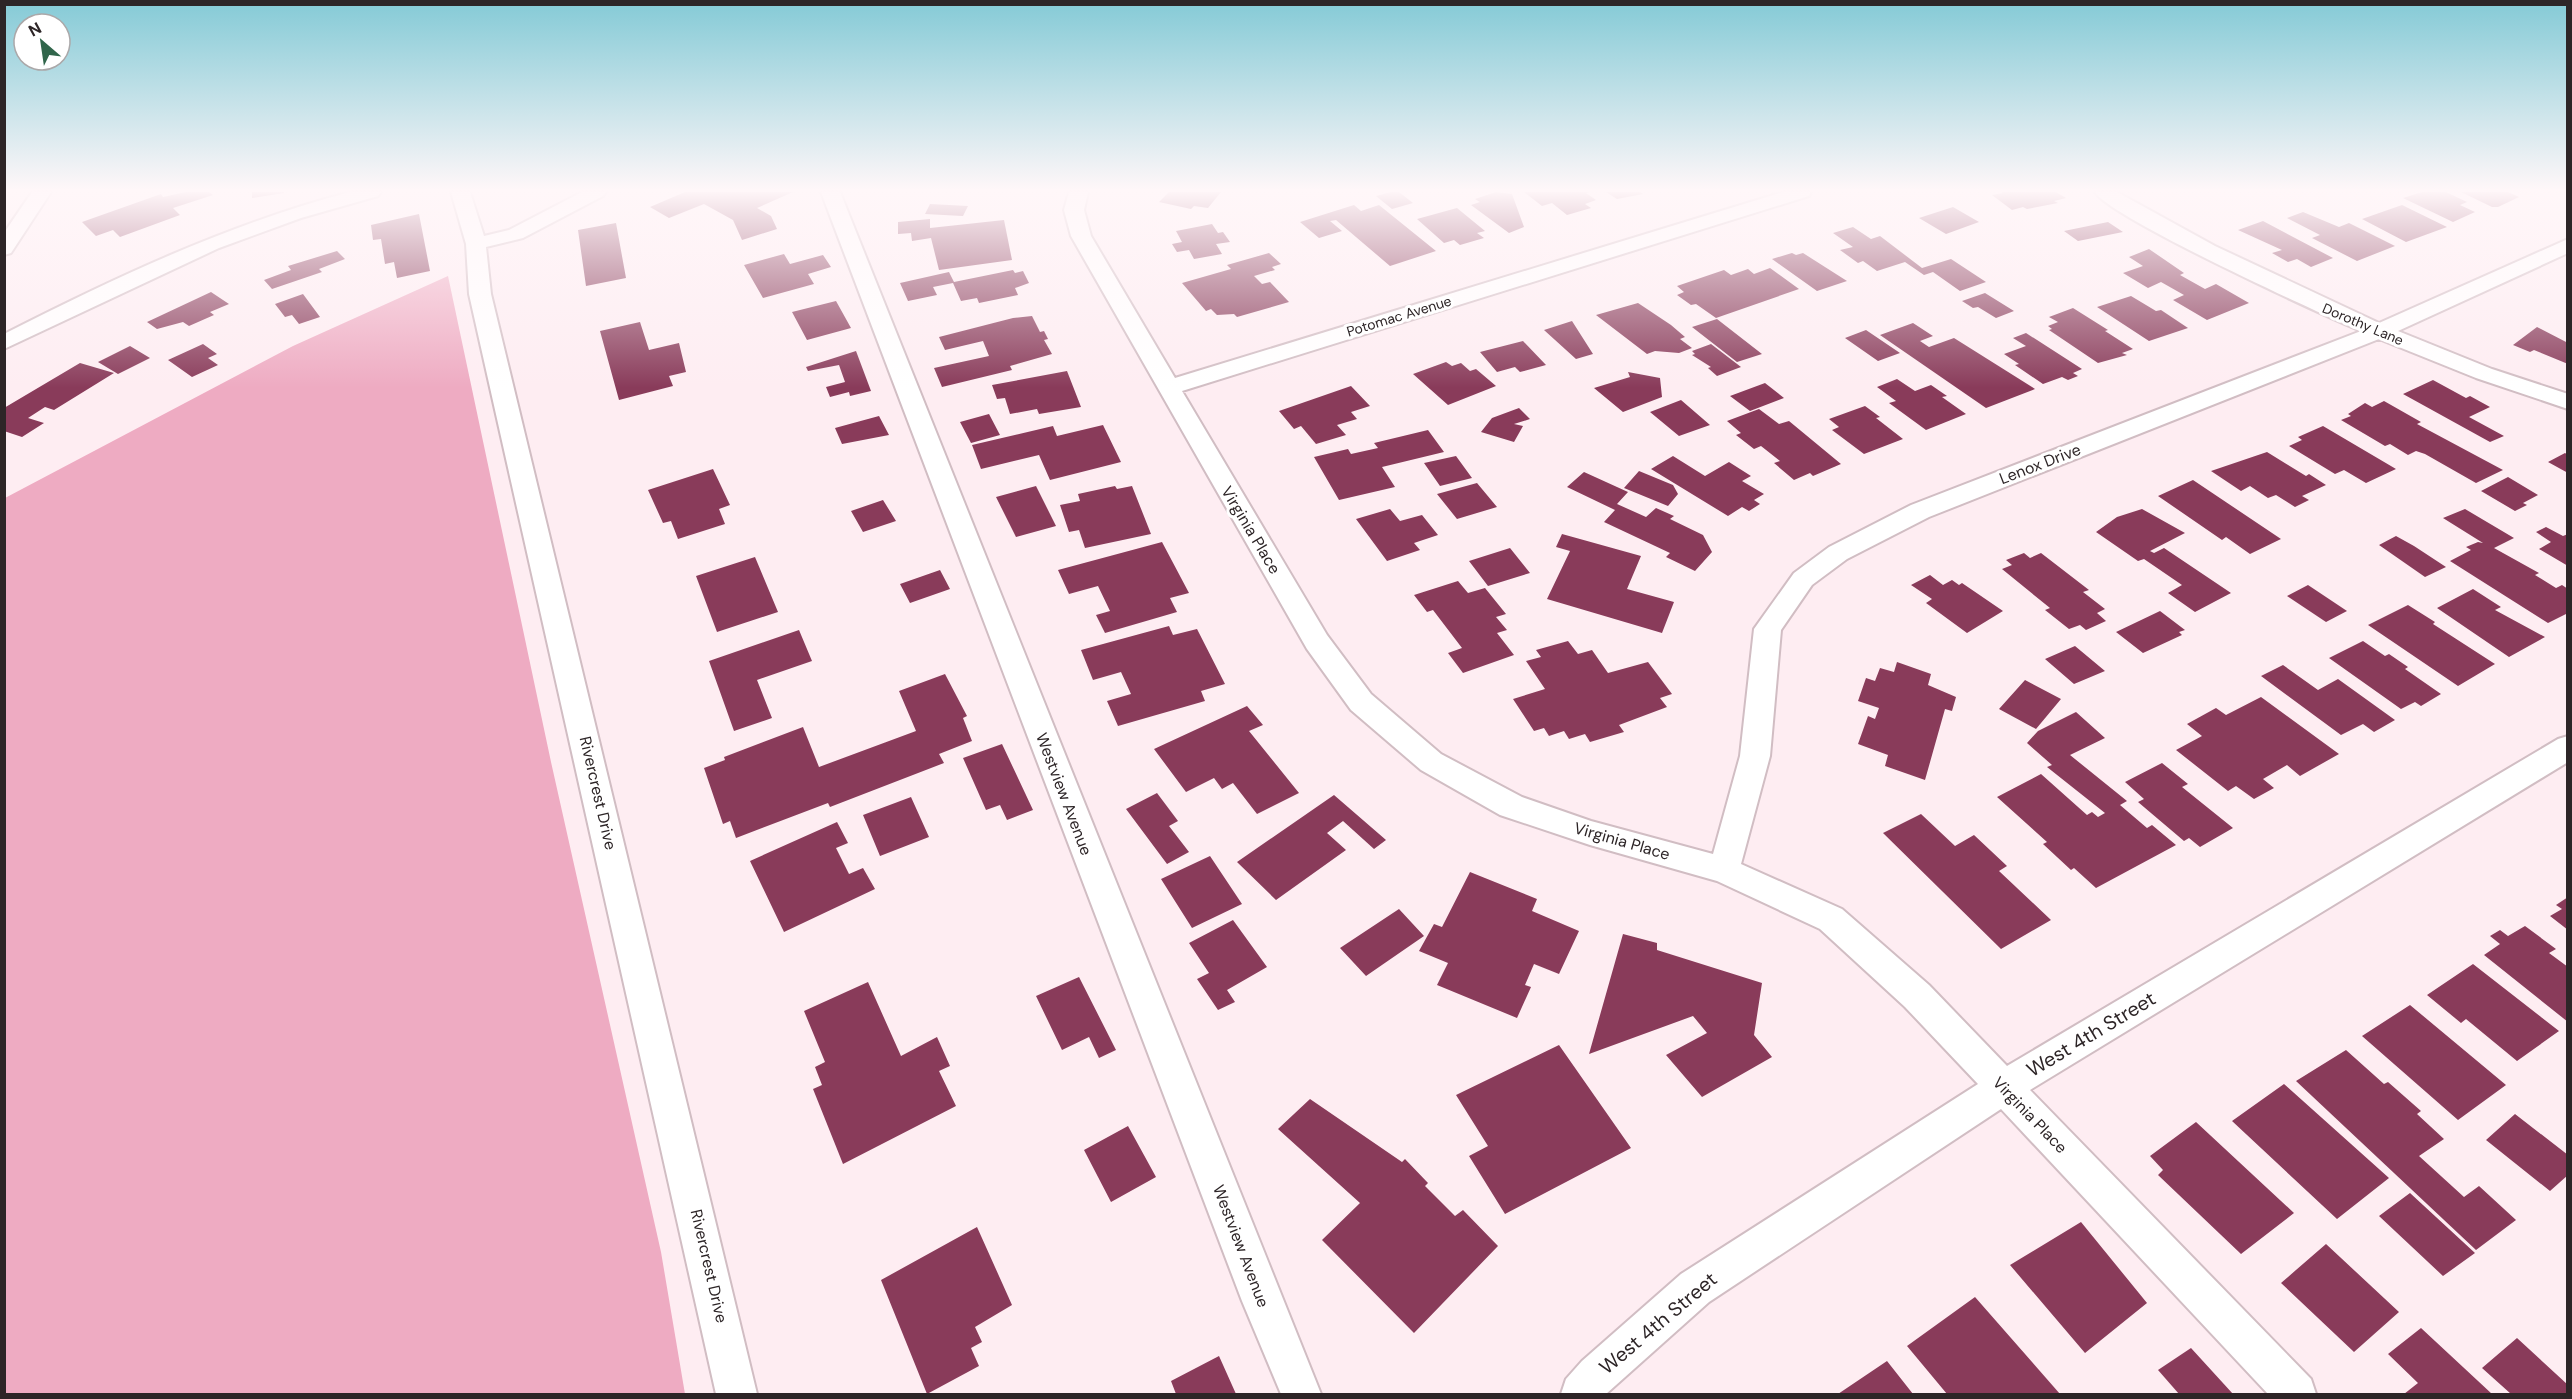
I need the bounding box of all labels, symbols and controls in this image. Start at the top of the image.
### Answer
north arrow [12,12,72,72]
text: N [25,17,45,41]
street label: Potomac Avenue [1344,291,1454,341]
street label: Dorothy Lane [2320,299,2406,349]
street label: Lenox Drive [1996,439,2084,489]
street label: Virginia Place [1217,482,1285,578]
street label: Westview Avenue [1031,730,1097,858]
street label: Rivercrest Drive [575,734,621,852]
street label: Virginia Place [1572,817,1672,865]
street label: West 4th Street [2022,985,2160,1083]
street label: Virginia Place [1988,1072,2072,1158]
street label: Westview Avenue [1208,1182,1274,1310]
street label: Rivercrest Drive [686,1207,732,1325]
street label: West 4th Street [1594,1266,1722,1380]

